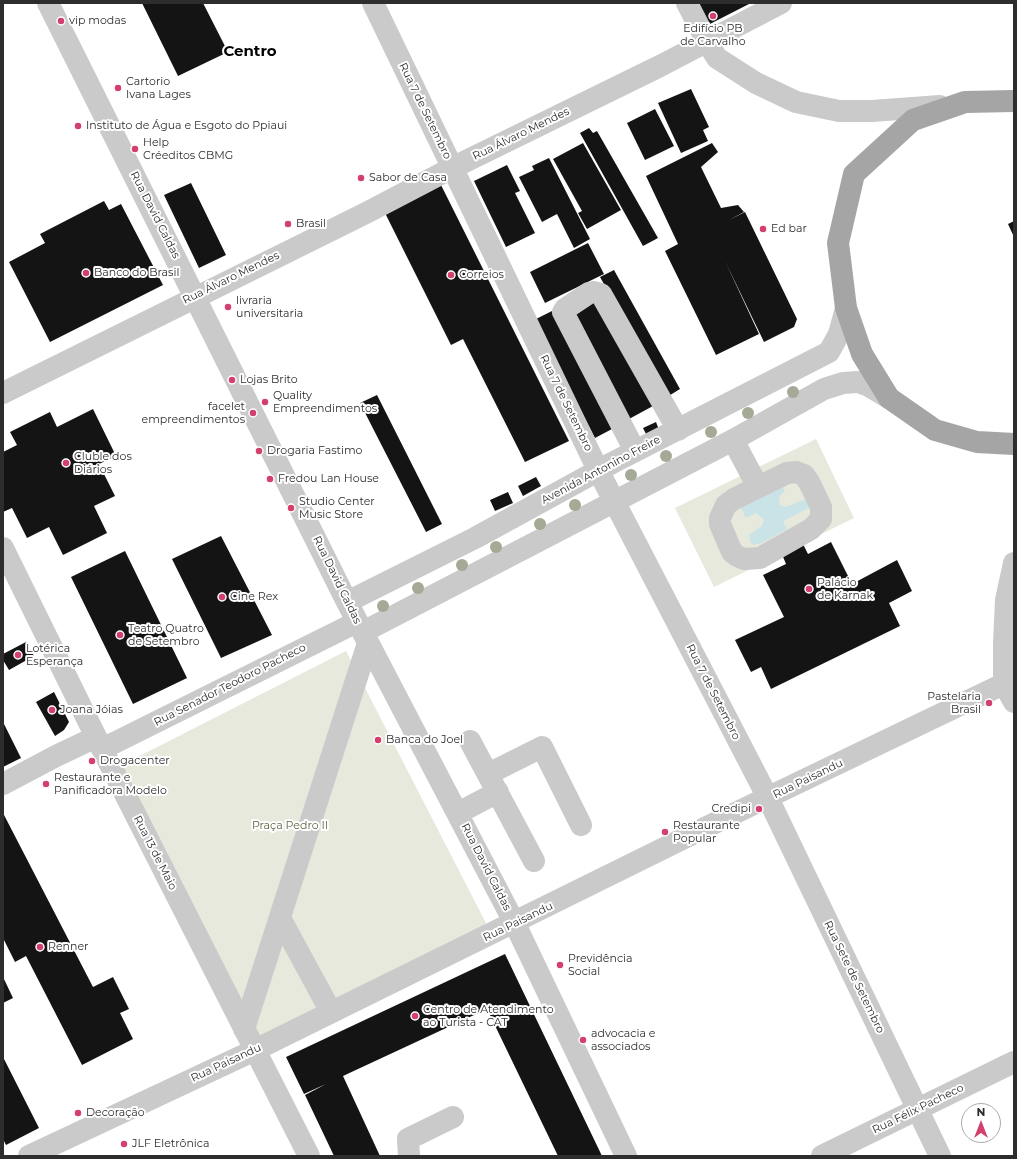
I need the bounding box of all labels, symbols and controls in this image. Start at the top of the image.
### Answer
marker: Edifício PB de Carvalho [708,11,718,21]
place label: vip modas [69,14,126,28]
marker: vip modas [56,16,66,26]
place label: Edifício PB de Carvalho [680,22,746,48]
district label: Centro [223,43,277,61]
street label: Rua 7 de Setembro [396,61,454,161]
place label: Cartorio Ivana Lages [126,75,191,101]
marker: Cartorio Ivana Lages [113,83,123,93]
street label: Rua Álvaro Mendes [471,105,571,163]
place label: Instituto de Água e Esgoto do Ppiaui [86,119,287,133]
marker: Instituto de Água e Esgoto do Ppiaui [73,121,83,131]
place label: Help Créeditos CBMG [143,136,233,162]
marker: Help Créeditos CBMG [130,144,140,154]
street label: Rua David Caldas [127,169,183,261]
place label: Sabor de Casa [369,171,447,185]
marker: Sabor de Casa [356,173,366,183]
place label: Brasil [296,217,326,231]
marker: Brasil [283,219,293,229]
place label: Ed bar [771,222,807,236]
marker: Ed bar [758,224,768,234]
street label: Rua Álvaro Mendes [181,249,281,307]
place label: Banco do Brasil [94,266,179,280]
marker: Banco do Brasil [81,268,91,278]
place label: Correios [459,268,504,282]
marker: Correios [446,270,456,280]
place label: livraria universitaria [236,294,303,320]
marker: livraria universitaria [223,302,233,312]
street label: Rua 7 de Setembro [537,353,595,453]
place label: Lojas Brito [240,373,298,387]
marker: Lojas Brito [227,375,237,385]
place label: Quality Empreendimentos [273,389,377,415]
marker: Quality Empreendimentos [260,397,270,407]
place label: facelet empreendimentos [142,400,245,426]
marker: facelet empreendimentos [248,408,258,418]
street label: Avenida Antonino Freire [539,433,663,507]
place label: Drogaria Fastimo [267,444,363,458]
marker: Drogaria Fastimo [254,446,264,456]
place label: Cluble dos Diários [74,450,132,476]
marker: Cluble dos Diários [61,458,71,468]
place label: Fredou Lan House [278,472,379,486]
marker: Fredou Lan House [265,474,275,484]
place label: Studio Center Music Store [299,495,375,521]
marker: Studio Center Music Store [286,503,296,513]
street label: Rua David Caldas [310,534,364,626]
place label: Palácio de Karnak [817,576,873,602]
marker: Palácio de Karnak [804,584,814,594]
place label: Cine Rex [230,590,278,604]
marker: Cine Rex [217,592,227,602]
place label: Teatro Quatro de Setembro [128,622,204,648]
marker: Teatro Quatro de Setembro [115,630,125,640]
street label: Rua Senador Teodoro Pacheco [152,641,308,729]
place label: Lotérica Esperança [26,642,83,668]
street label: Rua 7 de Setembro [683,642,743,742]
marker: Lotérica Esperança [13,650,23,660]
place label: Pastelaria Brasil [927,690,981,716]
marker: Pastelaria Brasil [984,698,994,708]
place label: Joana Jóias [60,703,123,717]
marker: Joana Jóias [47,705,57,715]
place label: Banca do Joel [386,733,463,747]
marker: Banca do Joel [373,735,383,745]
place label: Drogacenter [100,754,170,768]
marker: Drogacenter [87,756,97,766]
street label: Rua Paisandu [771,756,845,802]
place label: Restaurante e Panificadora Modelo [54,771,167,797]
marker: Restaurante e Panificadora Modelo [41,779,51,789]
place label: Credipi [711,802,751,816]
marker: Credipi [754,804,764,814]
street label: Rua 13 de Maio [131,814,179,892]
park label: Praça Pedro II [252,819,328,833]
place label: Restaurante Popular [673,819,740,845]
street label: Rua David Caldas [458,821,514,913]
marker: Restaurante Popular [660,827,670,837]
street label: Rua Paisandu [481,899,555,945]
street label: Rua Sete de Setembro [821,919,887,1035]
place label: Renner [48,940,89,954]
marker: Renner [35,942,45,952]
place label: Previdência Social [568,952,632,978]
marker: Previdência Social [555,960,565,970]
place label: Centro de Atendimento ao Turista - CAT [423,1003,554,1029]
marker: Centro de Atendimento ao Turista - CAT [410,1011,420,1021]
place label: advocacia e associados [591,1027,655,1053]
marker: advocacia e associados [578,1035,588,1045]
street label: Rua Paisandu [189,1041,263,1085]
street label: Rua Félix Pacheco [870,1081,966,1137]
north arrow [961,1103,1001,1143]
text: N [977,1105,985,1119]
place label: Decoração [86,1106,145,1120]
marker: Decoração [73,1108,83,1118]
place label: JLF Eletrônica [132,1137,210,1151]
marker: JLF Eletrônica [119,1139,129,1149]

